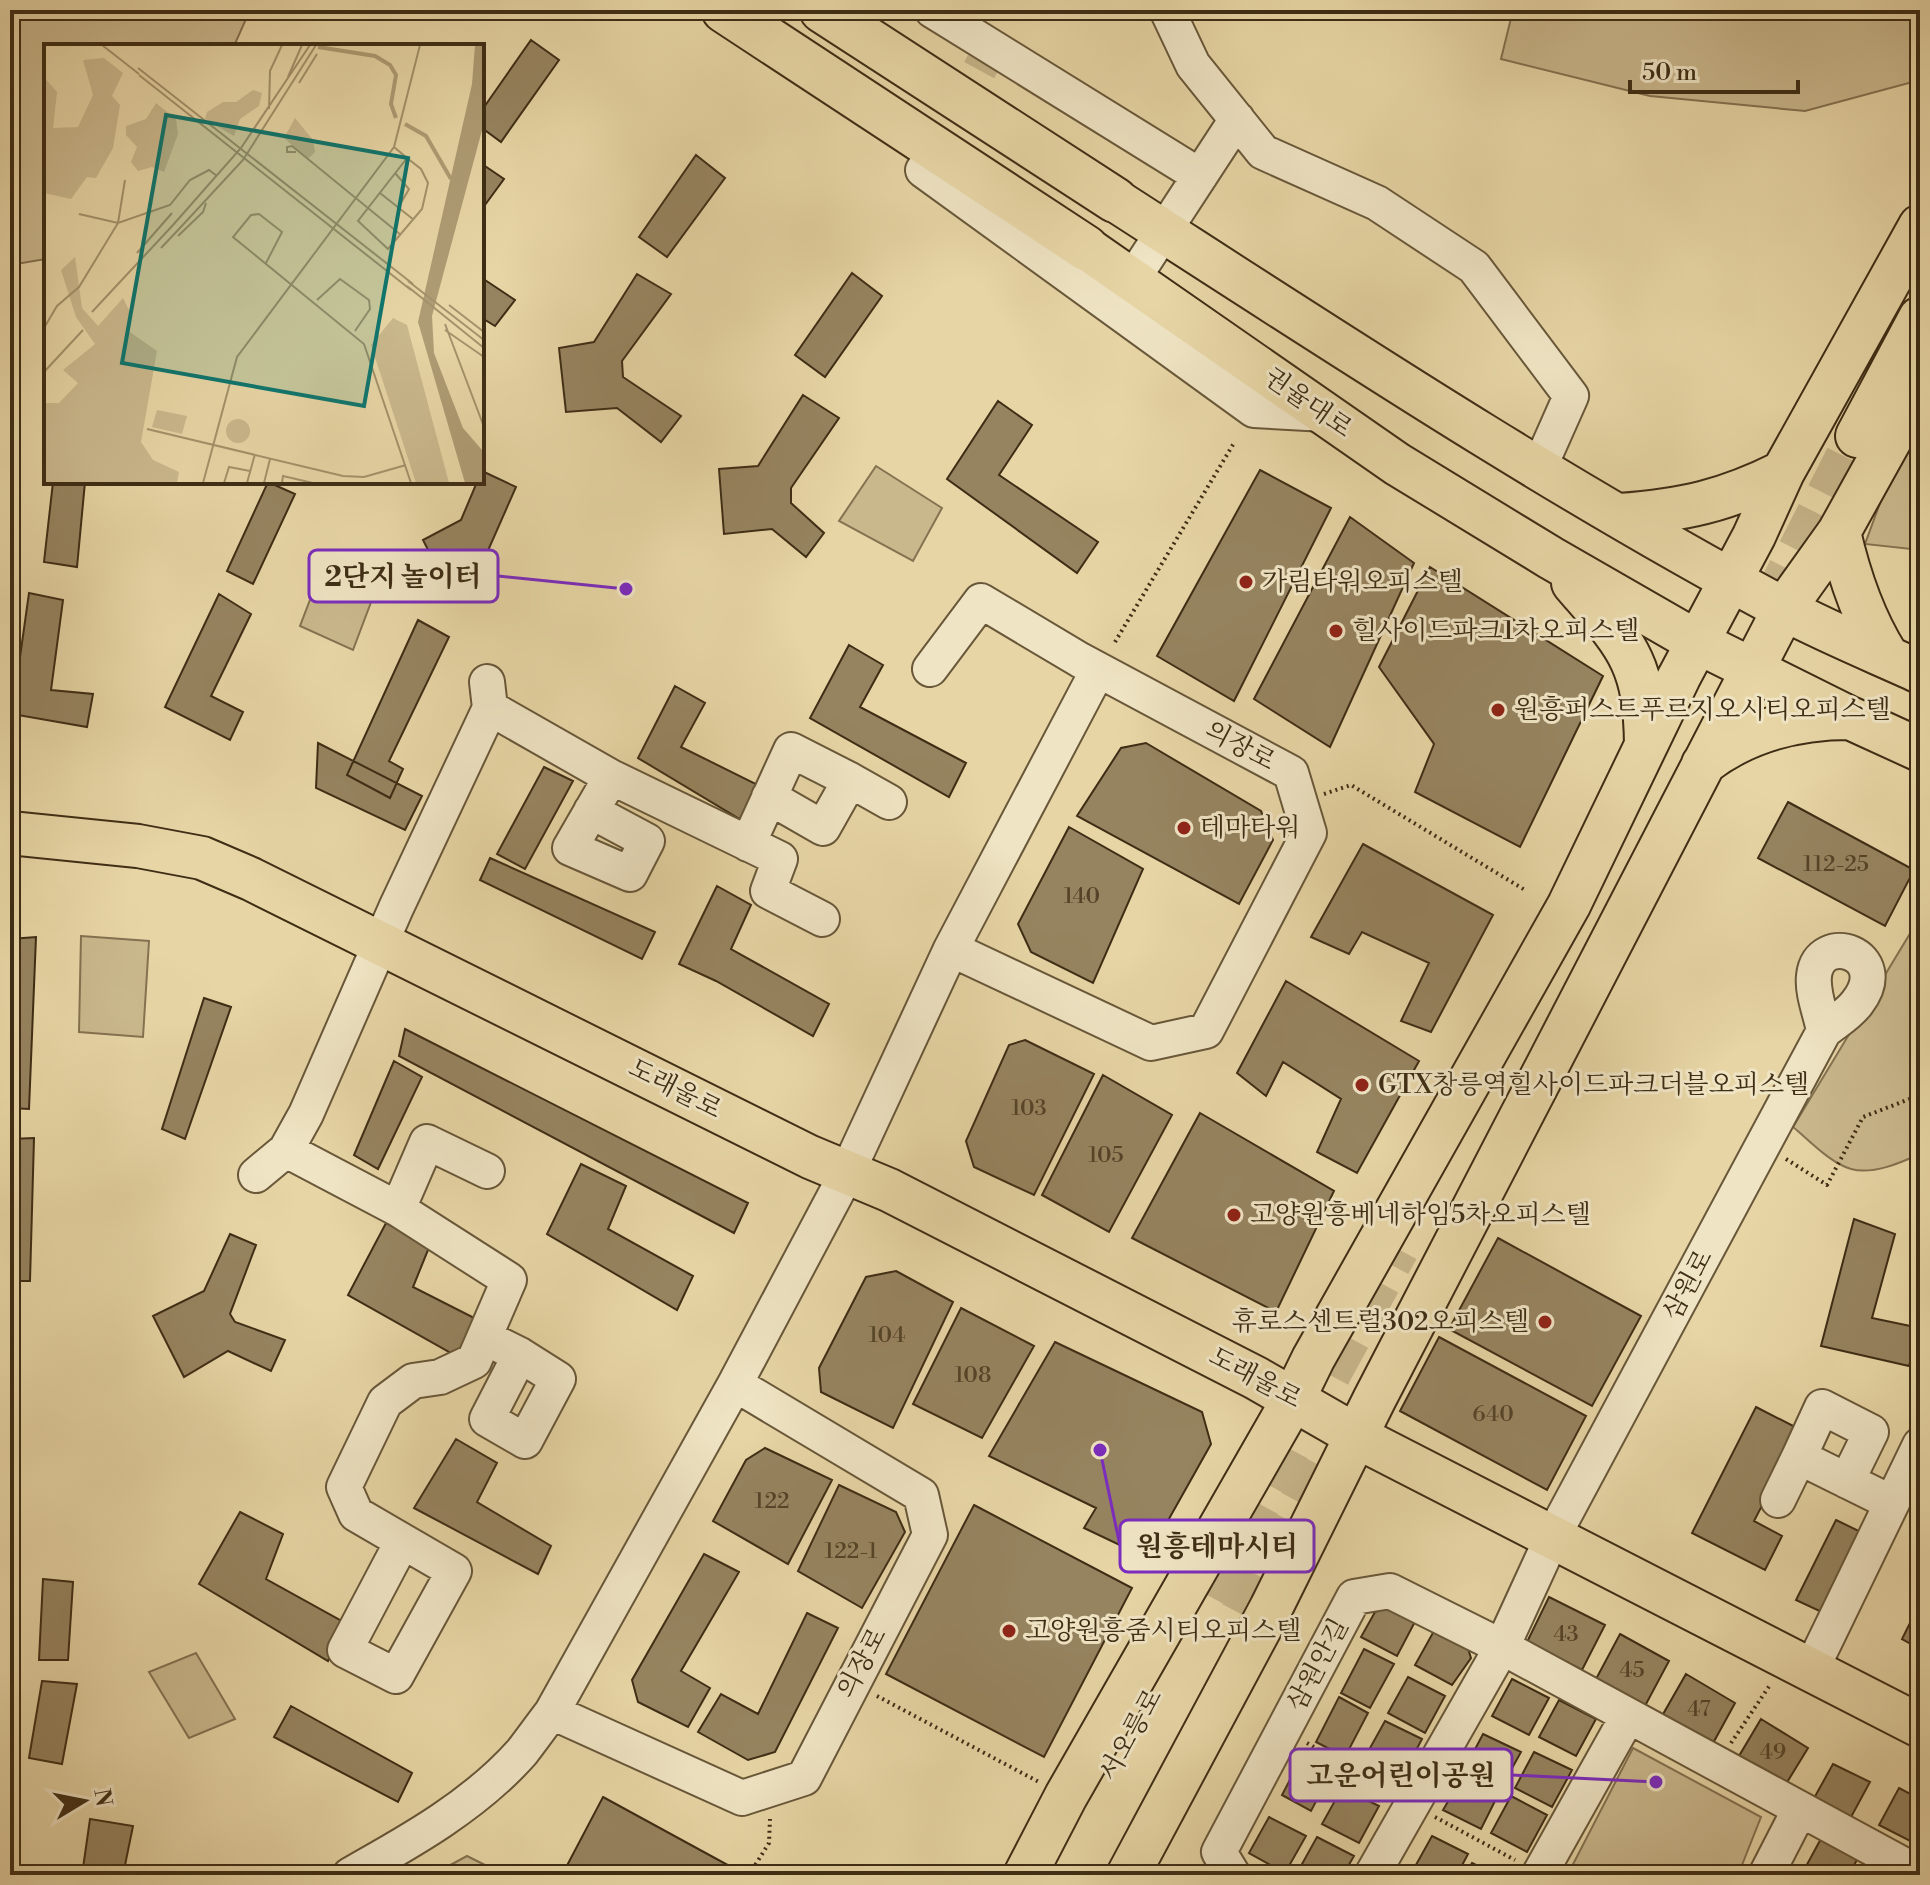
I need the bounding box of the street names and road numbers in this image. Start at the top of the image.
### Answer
street label: 권율대로 [1258,361,1358,445]
street label: 의장로 [1199,714,1281,778]
street label: 도래울로 [623,1052,727,1126]
street label: 삼원로 [1656,1244,1720,1326]
street label: 도래울로 [1203,1340,1307,1416]
street label: 삼원안길 [1280,1613,1356,1717]
street label: 의장로 [830,1622,894,1704]
street label: 서오릉로 [1093,1683,1169,1787]

